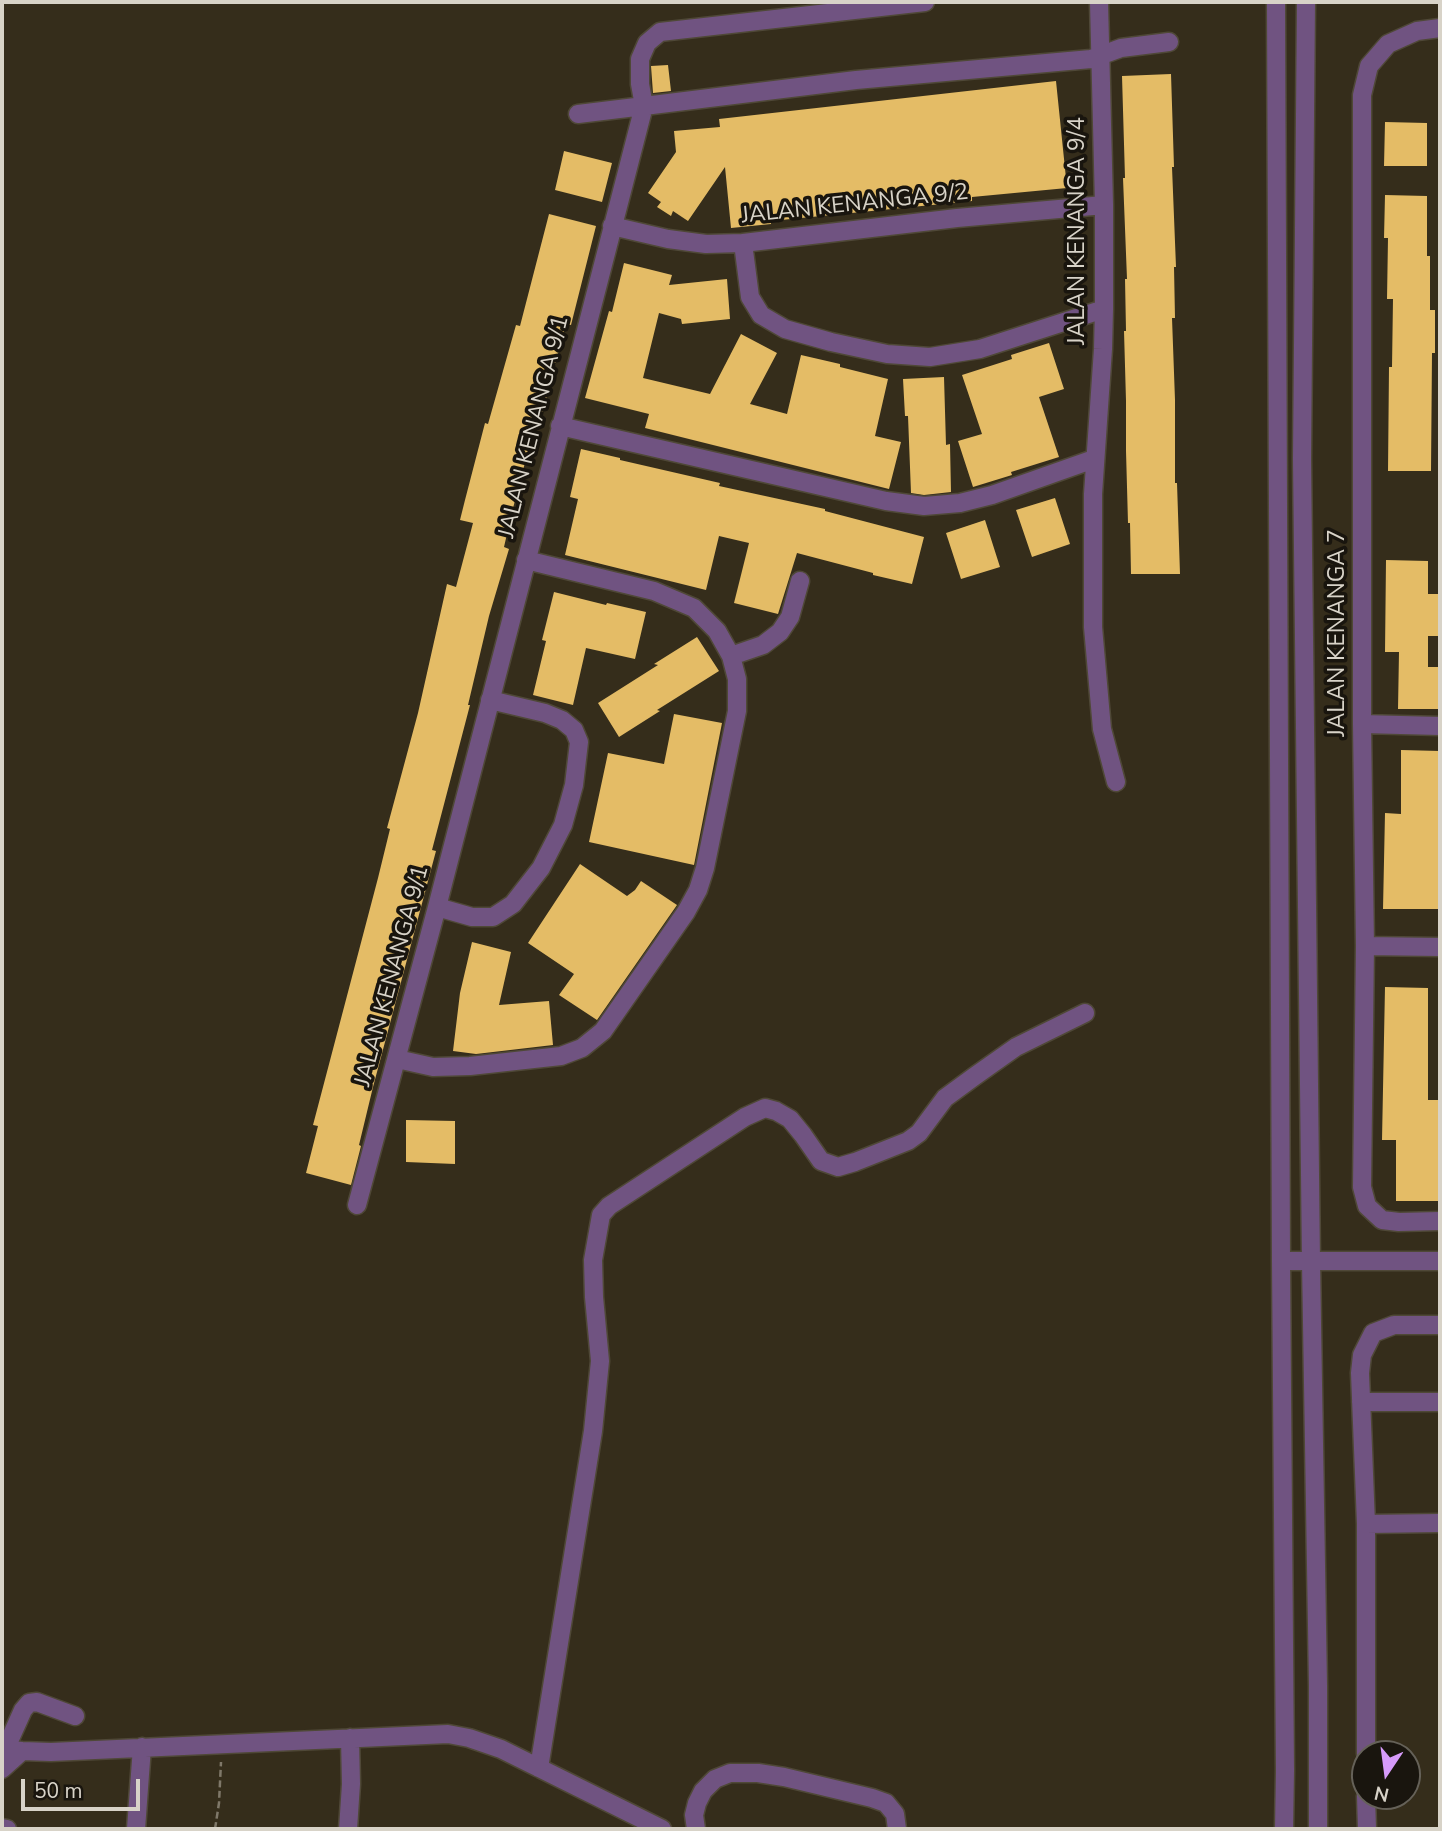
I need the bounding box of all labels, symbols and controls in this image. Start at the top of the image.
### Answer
street label: JALAN KENANGA 9/4 [1064,117,1092,345]
street label: JALAN KENANGA 9/2 [740,179,970,231]
street label: JALAN KENANGA 9/1 [494,313,576,541]
street label: JALAN KENANGA 7 [1324,529,1352,737]
street label: JALAN KENANGA 9/1 [350,862,436,1090]
north arrow [1351,1740,1421,1810]
scale bar [24,1764,144,1808]
text: 50 m [34,1777,83,1805]
text: N [1372,1779,1392,1808]

